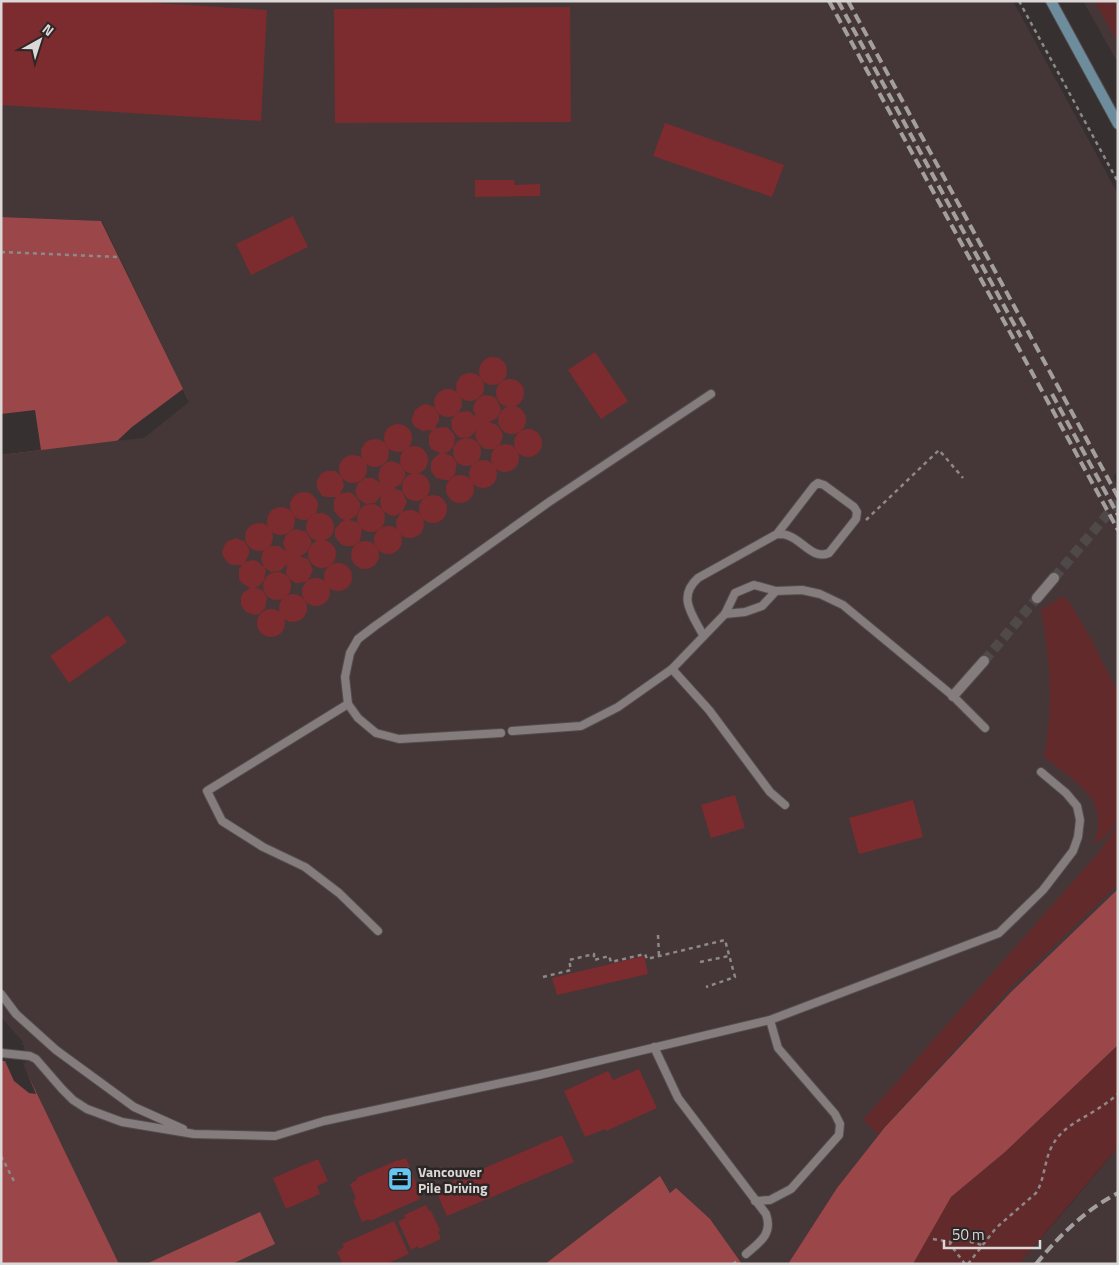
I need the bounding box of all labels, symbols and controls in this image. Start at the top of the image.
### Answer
north arrow [15,15,65,65]
text: N [38,18,59,41]
place label: Vancouver Pile Driving [418,1161,488,1198]
office icon: Vancouver Pile Driving [387,1166,413,1192]
scale bar [944,1218,1040,1250]
text: 50 m [952,1223,985,1246]

